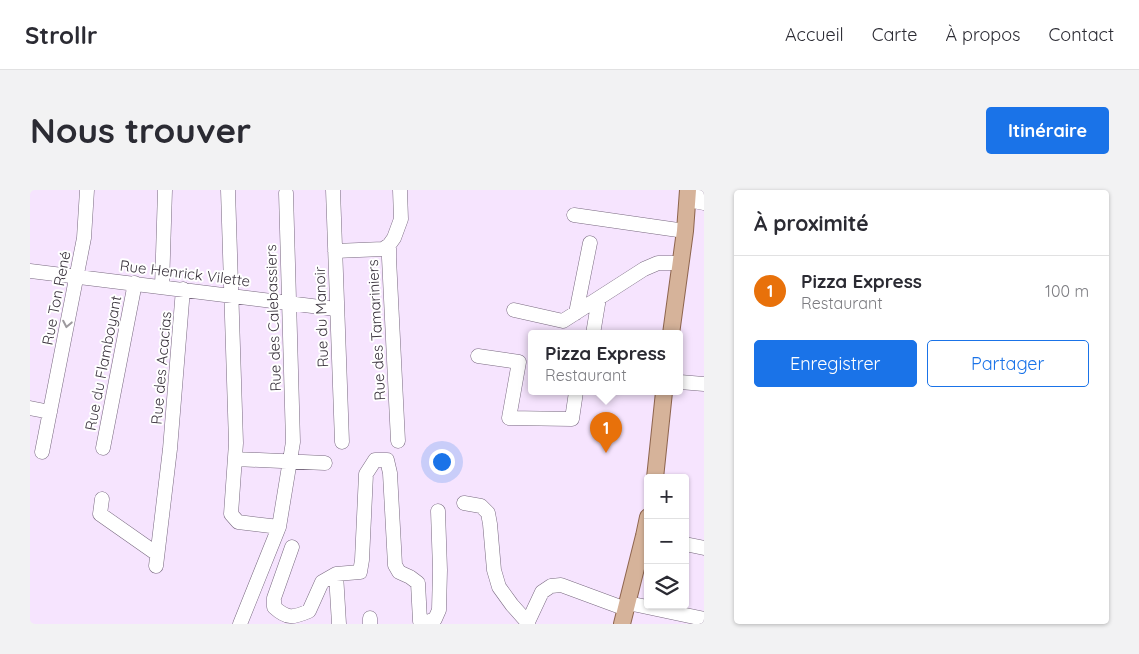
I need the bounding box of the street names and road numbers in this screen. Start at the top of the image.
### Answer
street label: Rue des Calebassiers [261,244,285,392]
street label: Rue Ton René [38,249,74,347]
street label: Rue Henrick Vilette [119,256,251,290]
street label: Rue des Tamariniers [363,259,389,401]
street label: Rue du Manoir [310,266,332,368]
street label: Rue du Flamboyant [81,294,125,432]
street label: Rue des Acacias [147,311,175,425]

